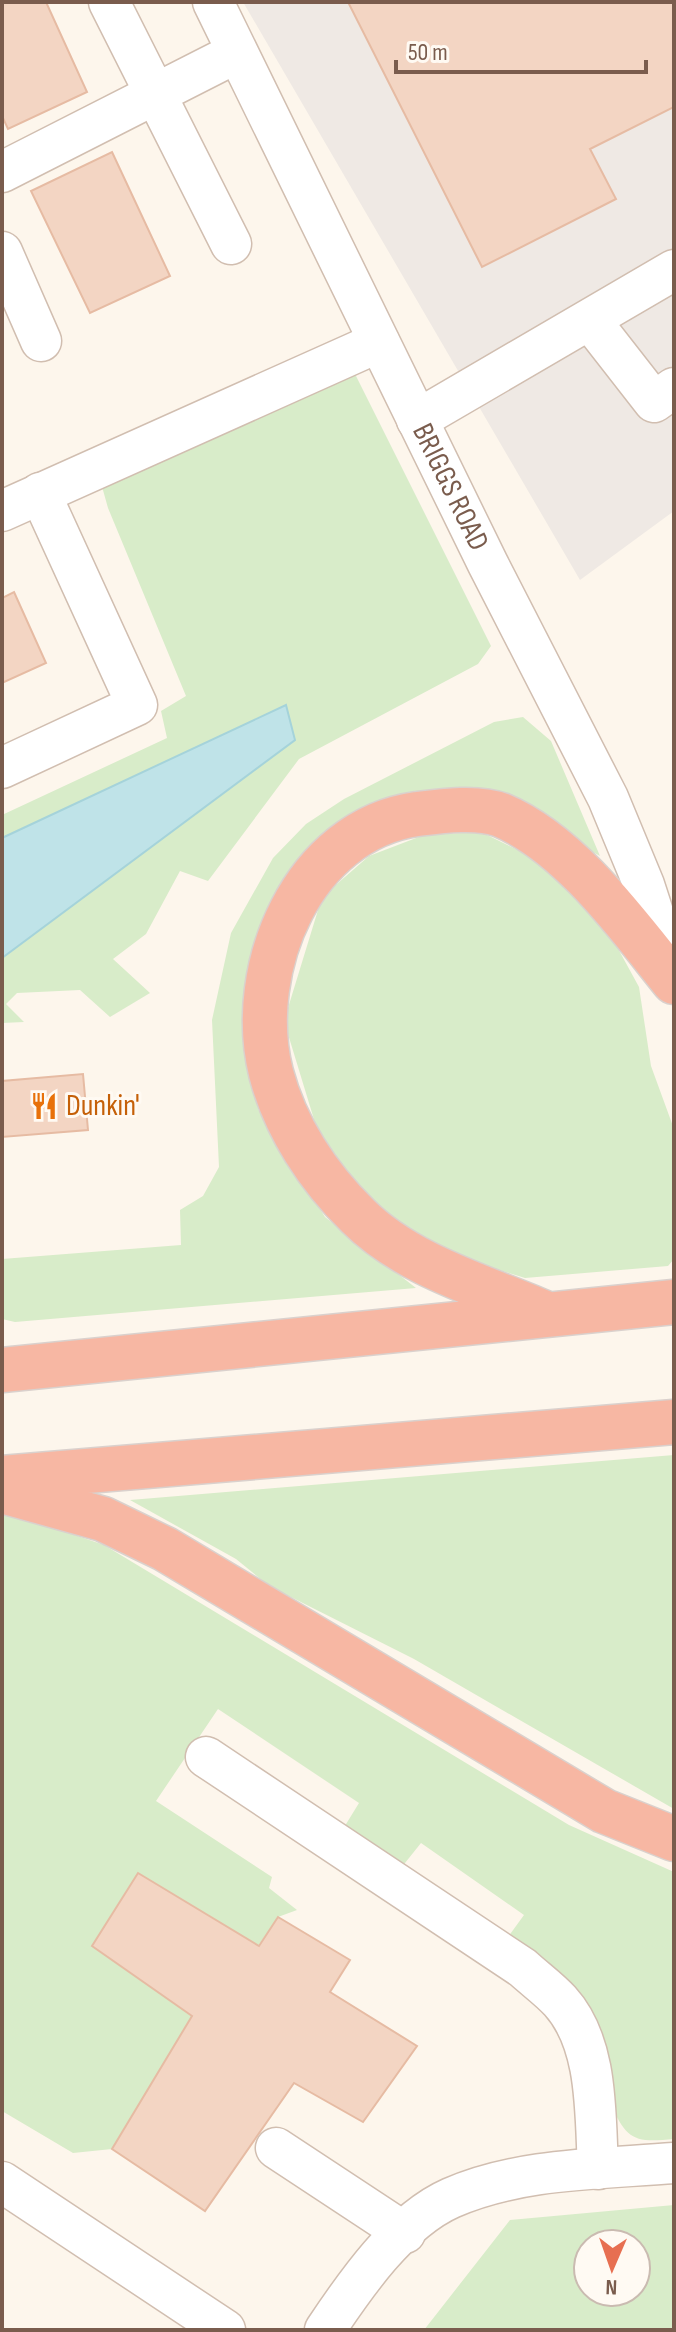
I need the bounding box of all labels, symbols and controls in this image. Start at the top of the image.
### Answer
scale bar [396,24,646,74]
text: 50 m [408,38,448,67]
street label: BRIGGS ROAD [404,418,497,556]
place label: Dunkin' [66,1088,140,1124]
restaurant icon: Dunkin' [29,1091,59,1121]
north arrow [572,2228,652,2308]
text: N [605,2273,618,2300]

